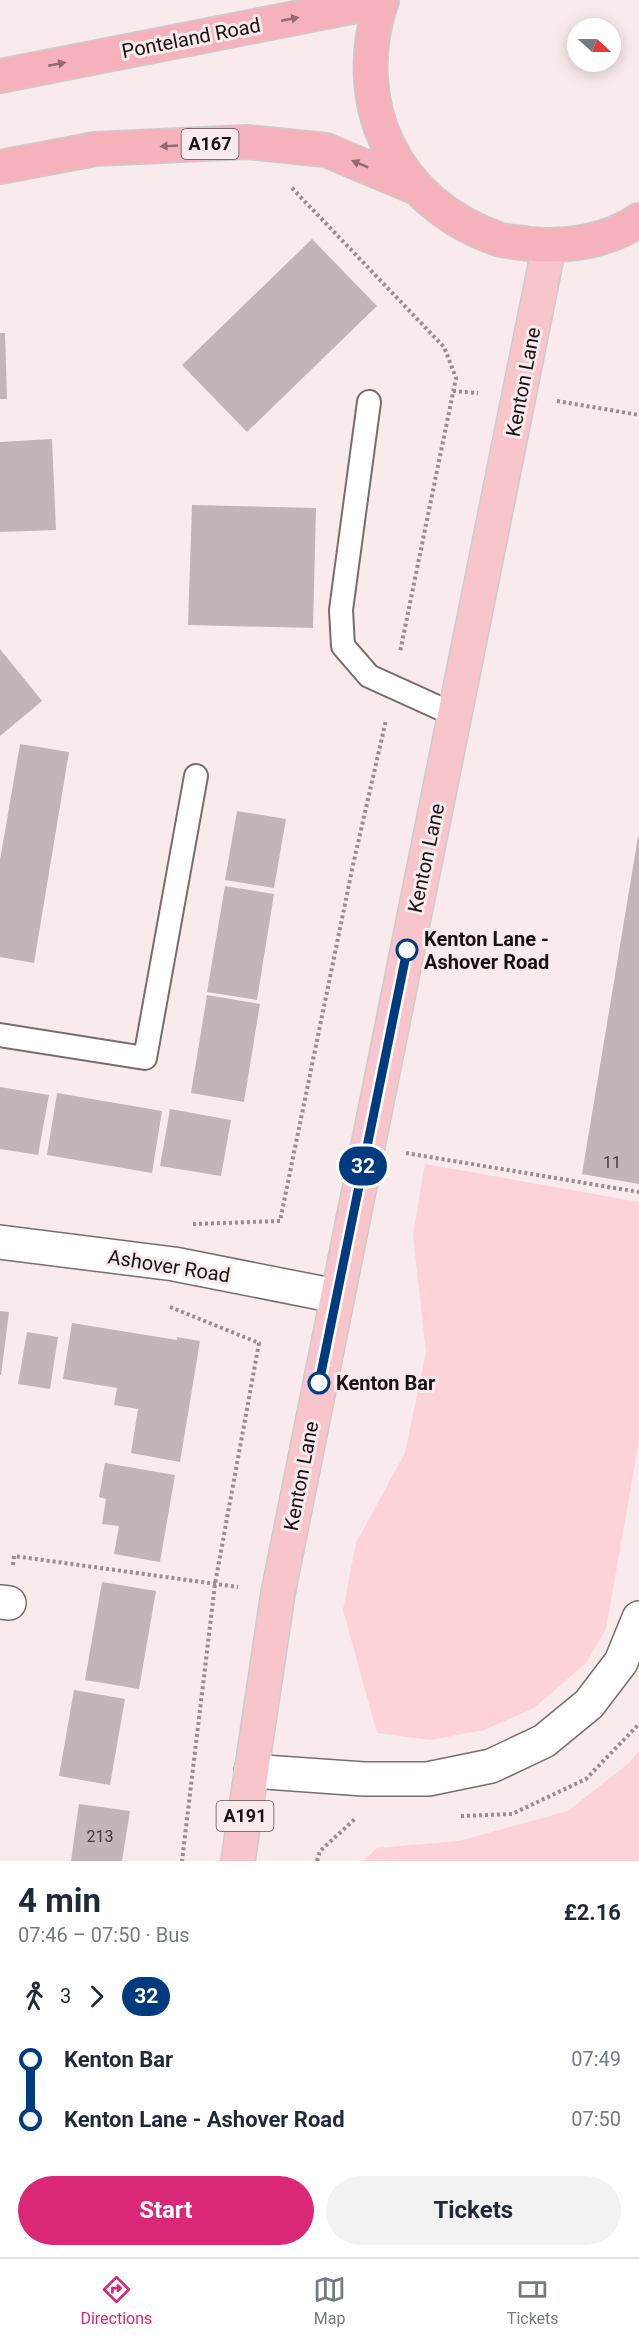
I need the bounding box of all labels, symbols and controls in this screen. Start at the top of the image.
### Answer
street label: Ponteland Road [119,13,263,63]
one-way arrow [281,14,300,23]
north arrow [567,18,621,72]
map controls [567,18,621,72]
one-way arrow [48,59,67,68]
road number: A167 [182,129,238,159]
one-way arrow [159,141,178,150]
one-way arrow [351,159,369,168]
street label: Kenton Lane [501,325,545,439]
street label: Kenton Lane [403,801,449,915]
place label: Kenton Lane - Ashover Road [424,927,549,974]
marker: Kenton Lane - Ashover Road [396,939,418,961]
line badge: 32 [336,1146,390,1186]
house number: 11 [603,1153,621,1172]
text: 32 [351,1154,375,1178]
street label: Ashover Road [106,1244,232,1288]
place label: Kenton Bar [336,1371,436,1395]
marker: Kenton Bar [308,1372,330,1394]
street label: Kenton Lane [279,1419,323,1533]
road number: A191 [216,1801,274,1831]
house number: 213 [87,1827,113,1846]
text: 4 min [18,1881,101,1920]
text: £2.16 [564,1900,621,1925]
text: 07:46 – 07:50 · Bus [18,1923,190,1947]
icon: walk [18,1980,51,2013]
icon: forward [80,1980,113,2013]
text: 3 [60,1984,71,2008]
text: 32 [134,1984,158,2008]
text: Kenton Bar [64,2047,173,2072]
text: 07:49 [571,2047,621,2071]
text: Kenton Lane - Ashover Road [64,2107,345,2132]
text: 07:50 [571,2107,621,2131]
button: Start [18,2176,314,2245]
button: Tickets [326,2176,621,2245]
tab: Directions [80,2273,152,2328]
tab: Map [313,2273,346,2328]
tab: Tickets [507,2273,559,2328]

